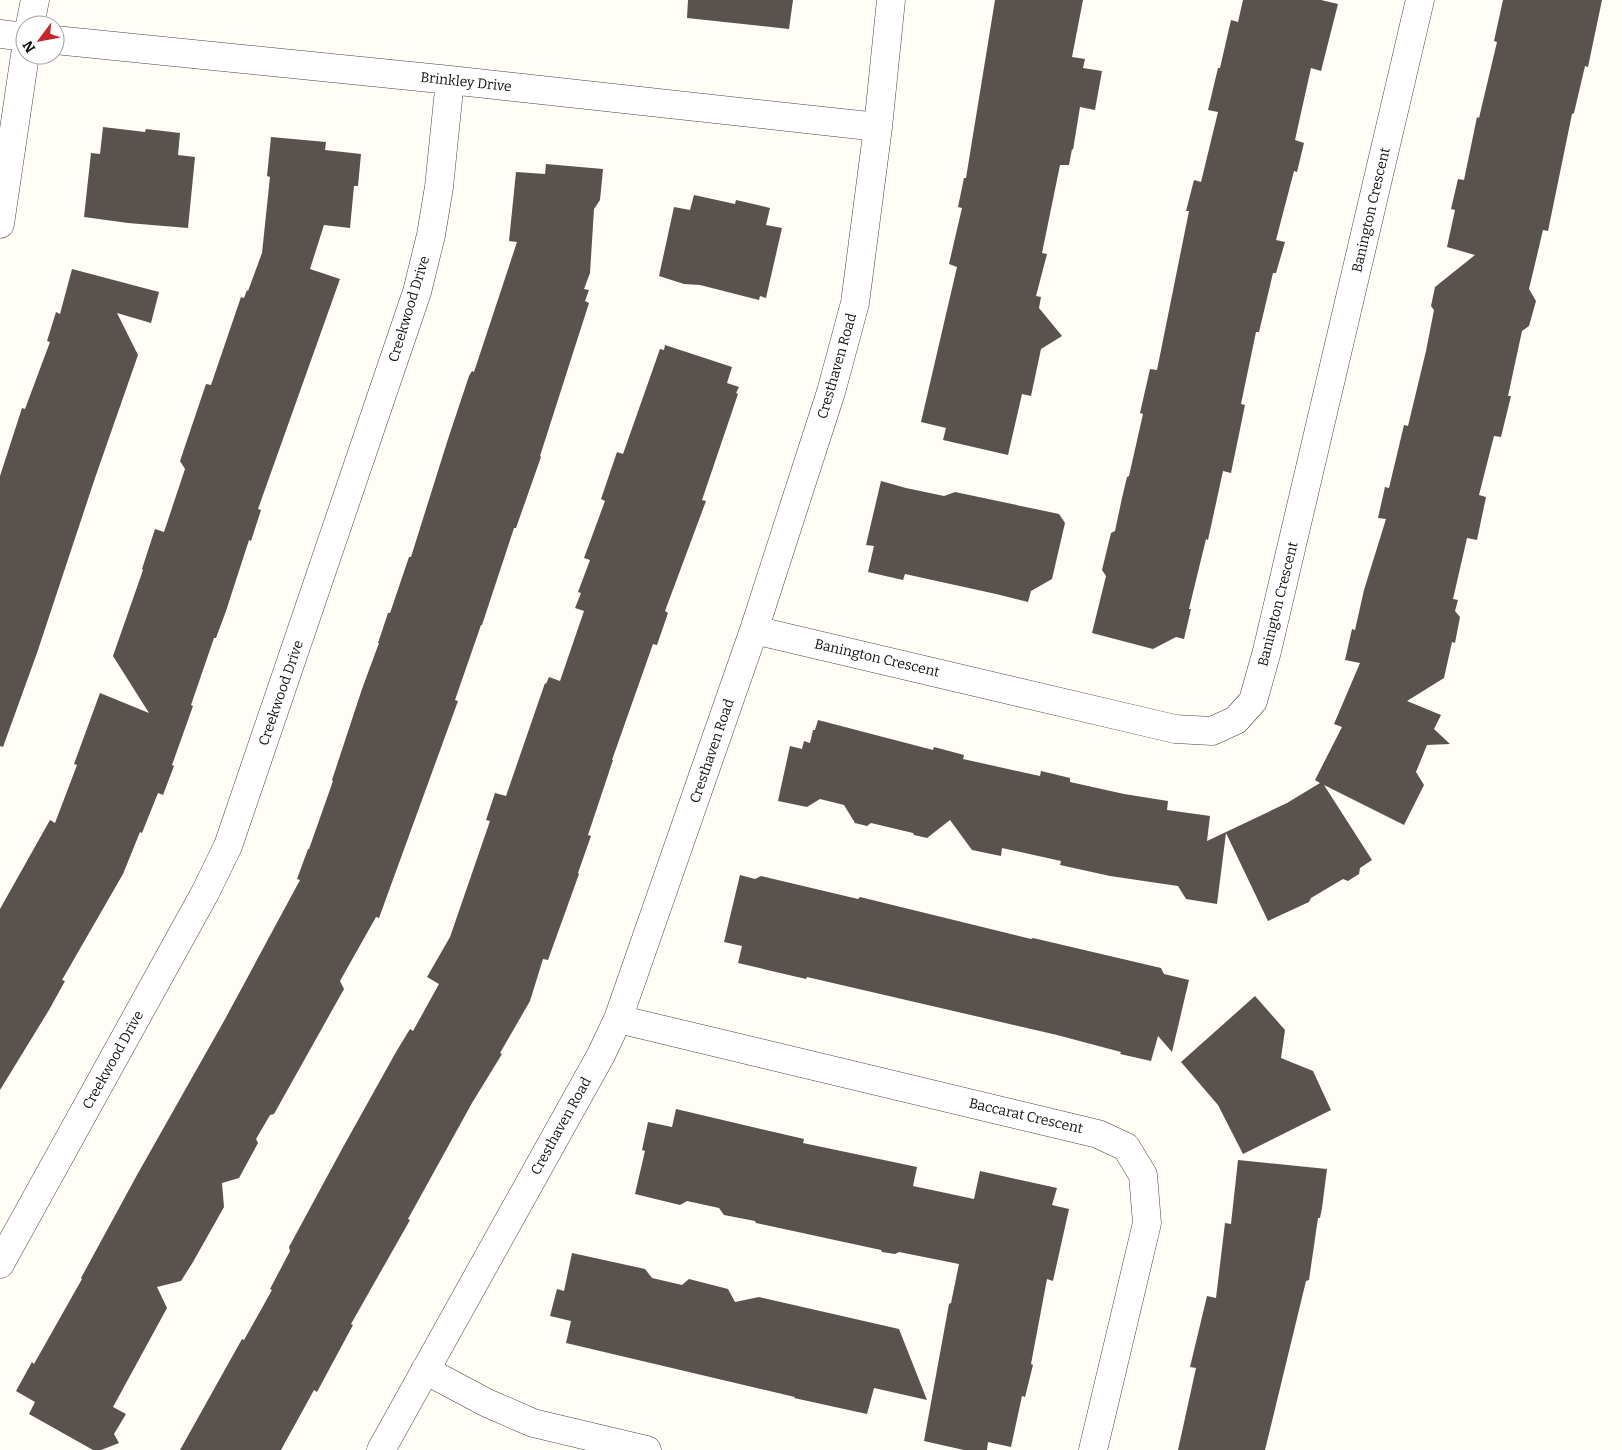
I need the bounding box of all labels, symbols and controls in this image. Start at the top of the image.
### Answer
north arrow [15,15,65,65]
text: N [19,37,39,56]
street label: Brinkley Drive [420,69,512,95]
street label: Banington Crescent [1348,146,1394,274]
street label: Creekwood Drive [385,254,433,364]
street label: Cresthaven Road [814,311,860,421]
street label: Banington Crescent [1254,540,1302,668]
street label: Banington Crescent [813,635,941,681]
street label: Creekwood Drive [255,638,307,748]
street label: Cresthaven Road [686,697,738,805]
street label: Creekwood Drive [79,1008,147,1112]
street label: Cresthaven Road [527,1074,595,1178]
street label: Baccarat Crescent [967,1095,1085,1137]

